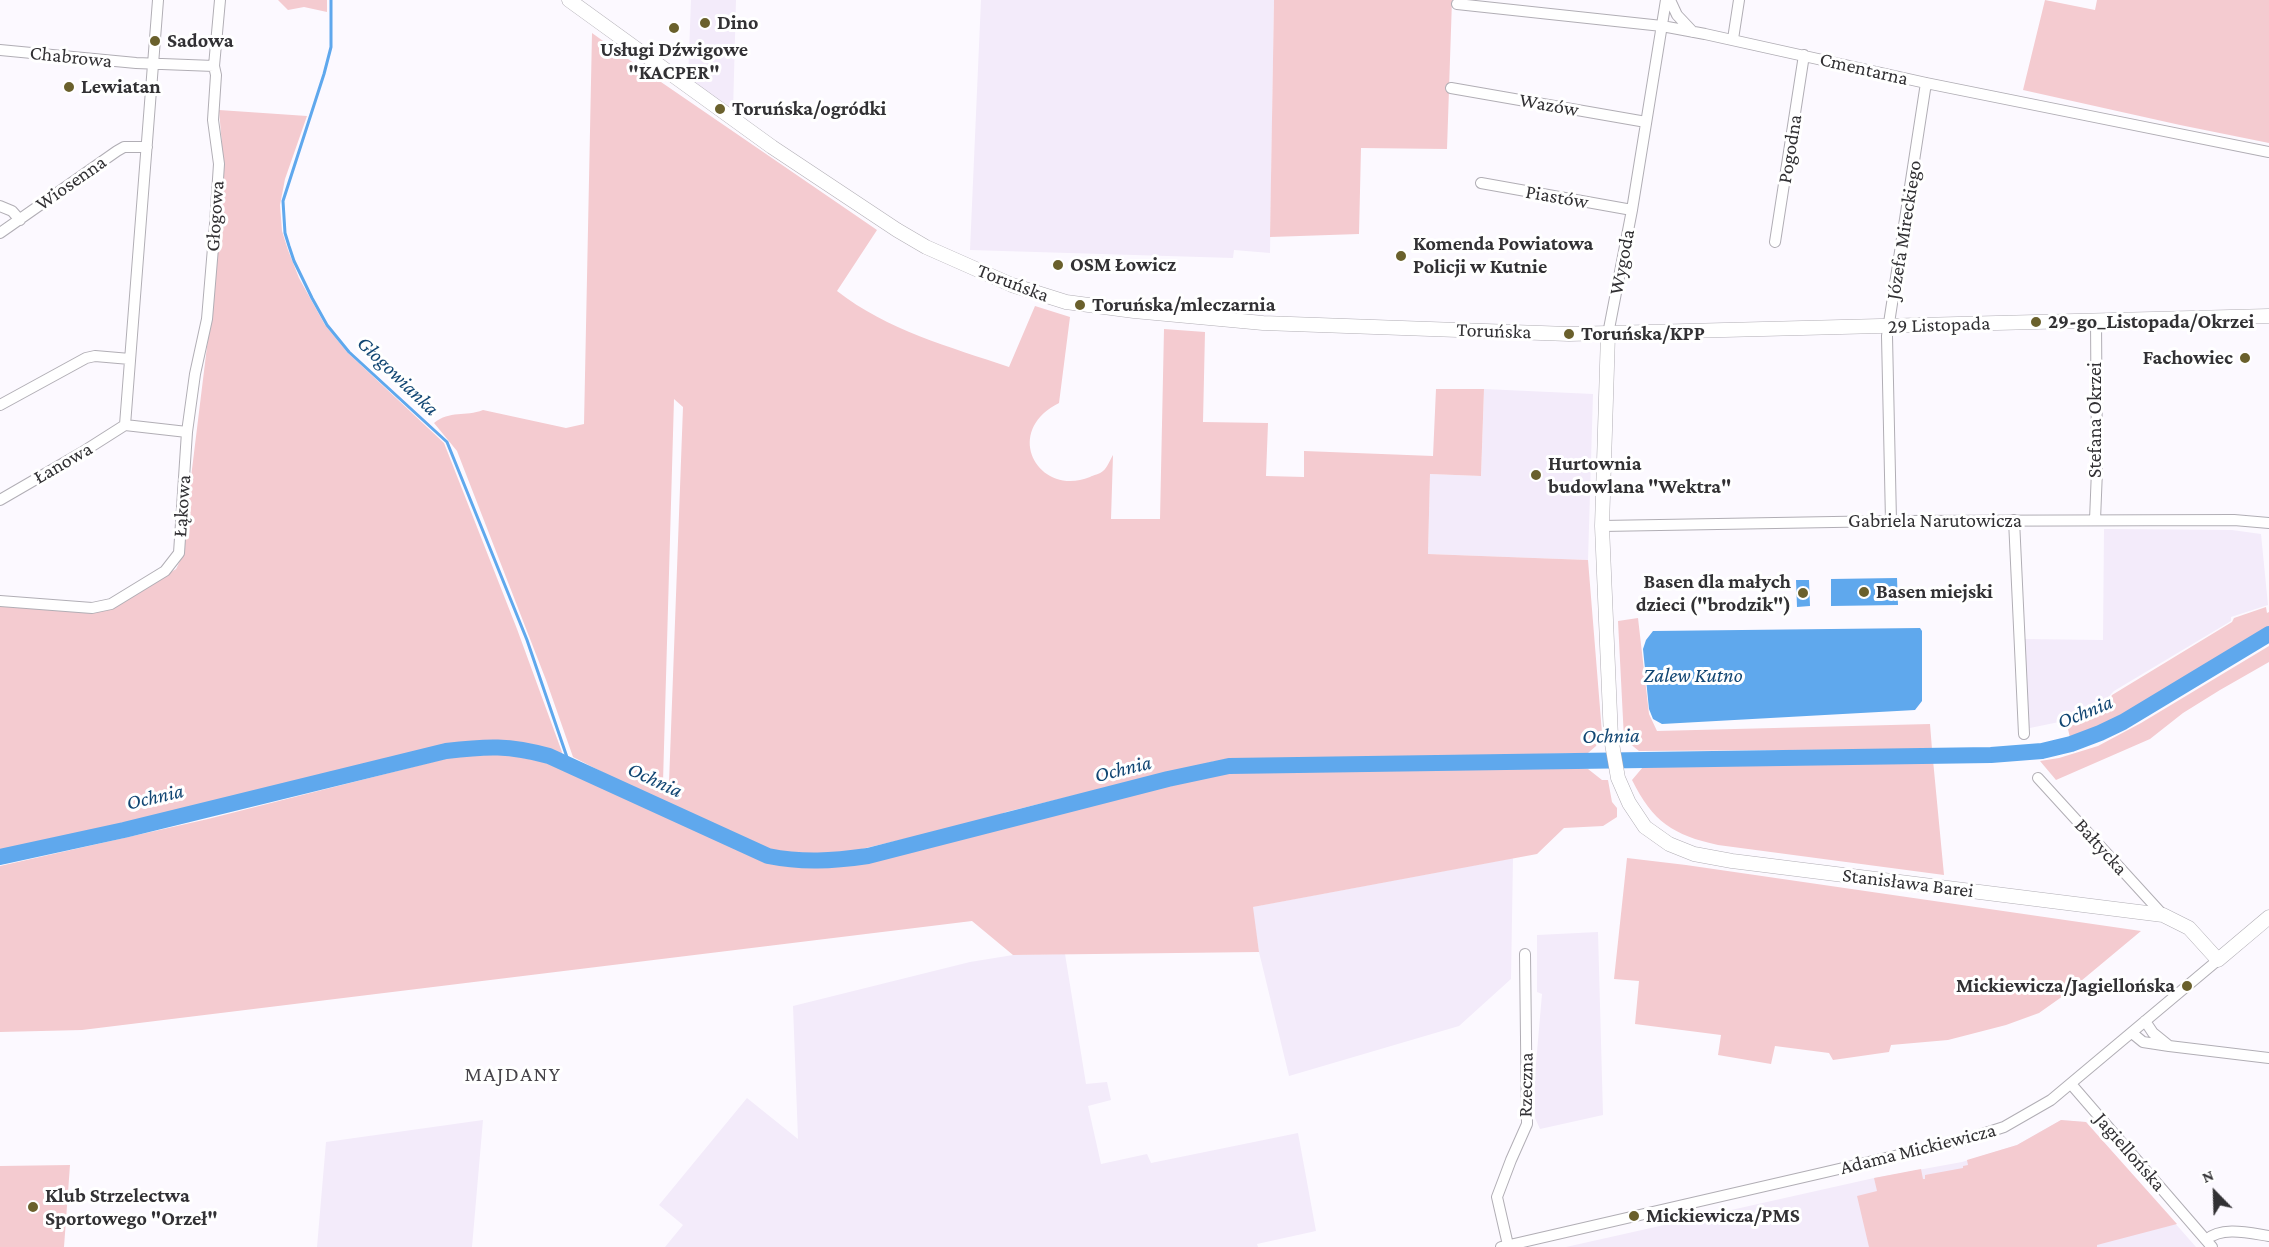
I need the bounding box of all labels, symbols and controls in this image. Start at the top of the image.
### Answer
place label: Dino [717,11,759,35]
marker: Dino [698,16,712,30]
marker: Usługi Dźwigowe "KACPER" [667,21,681,35]
place label: Sadowa [167,29,233,53]
marker: Sadowa [148,34,162,48]
place label: Usługi Dźwigowe "KACPER" [600,38,748,85]
street label: Chabrowa [29,41,113,73]
street label: Cmentarna [1817,47,1911,91]
place label: Lewiatan [81,75,161,99]
marker: Lewiatan [62,80,76,94]
street label: Wazów [1517,88,1581,122]
place label: Toruńska/ogródki [732,97,886,121]
marker: Toruńska/ogródki [713,102,727,116]
street label: Pogodna [1773,113,1807,185]
street label: Wiosenna [31,150,111,216]
street label: Józefa Mireckiego [1881,159,1927,301]
street label: Głogowa [201,180,229,252]
street label: Piastów [1524,180,1590,214]
street label: Wygoda [1604,227,1640,297]
place label: Komenda Powiatowa Policji w Kutnie [1413,232,1593,279]
marker: Komenda Powiatowa Policji w Kutnie [1394,249,1408,263]
place label: OSM Łowicz [1070,253,1176,277]
street label: Toruńska [974,258,1052,308]
marker: OSM Łowicz [1051,258,1065,272]
place label: Toruńska/mleczarnia [1092,293,1275,317]
marker: Toruńska/mleczarnia [1073,298,1087,312]
place label: 29-go_Listopada/Okrzei [2048,310,2254,334]
street label: 29 Listopada [1887,311,1991,339]
marker: 29-go_Listopada/Okrzei [2029,315,2043,329]
street label: Toruńska [1456,318,1532,344]
place label: Toruńska/KPP [1581,322,1705,346]
marker: Toruńska/KPP [1562,327,1576,341]
water label: Głogowianka [352,331,444,421]
place label: Fachowiec [2143,346,2233,370]
marker: Fachowiec [2238,351,2252,365]
street label: Stefana Okrzei [2083,362,2107,478]
street label: Łanowa [29,437,97,489]
place label: Hurtownia budowlana "Wektra" [1548,452,1732,499]
marker: Hurtownia budowlana "Wektra" [1529,468,1543,482]
street label: Łąkowa [168,474,196,538]
street label: Gabriela Narutowicza [1848,509,2022,533]
place label: Basen dla małych dzieci ("brodzik") [1636,570,1791,617]
place label: Basen miejski [1876,580,1993,604]
marker: Basen miejski [1857,585,1871,599]
marker: Basen dla małych dzieci ("brodzik") [1796,586,1810,600]
water label: Zalew Kutno [1643,663,1743,689]
water label: Ochnia [2054,690,2116,734]
water label: Ochnia [1582,723,1640,749]
water label: Ochnia [1092,750,1154,788]
water label: Ochnia [624,756,686,804]
water label: Ochnia [124,778,186,816]
street label: Bałtycka [2069,814,2133,880]
street label: Stanisława Barei [1841,863,1975,903]
place label: Mickiewicza/Jagiellońska [1956,974,2175,998]
marker: Mickiewicza/Jagiellońska [2180,979,2194,993]
street label: Rzeczna [1513,1052,1539,1118]
district label: MAJDANY [465,1062,561,1088]
street label: Jagiellońska [2089,1108,2171,1196]
street label: Adama Mickiewicza [1838,1118,1998,1180]
north arrow [2185,1163,2245,1223]
text: N [2199,1166,2216,1186]
place label: Klub Strzelectwa Sportowego "Orzeł" [45,1184,218,1231]
marker: Klub Strzelectwa Sportowego "Orzeł" [26,1200,40,1214]
place label: Mickiewicza/PMS [1646,1204,1800,1228]
marker: Mickiewicza/PMS [1627,1209,1641,1223]

